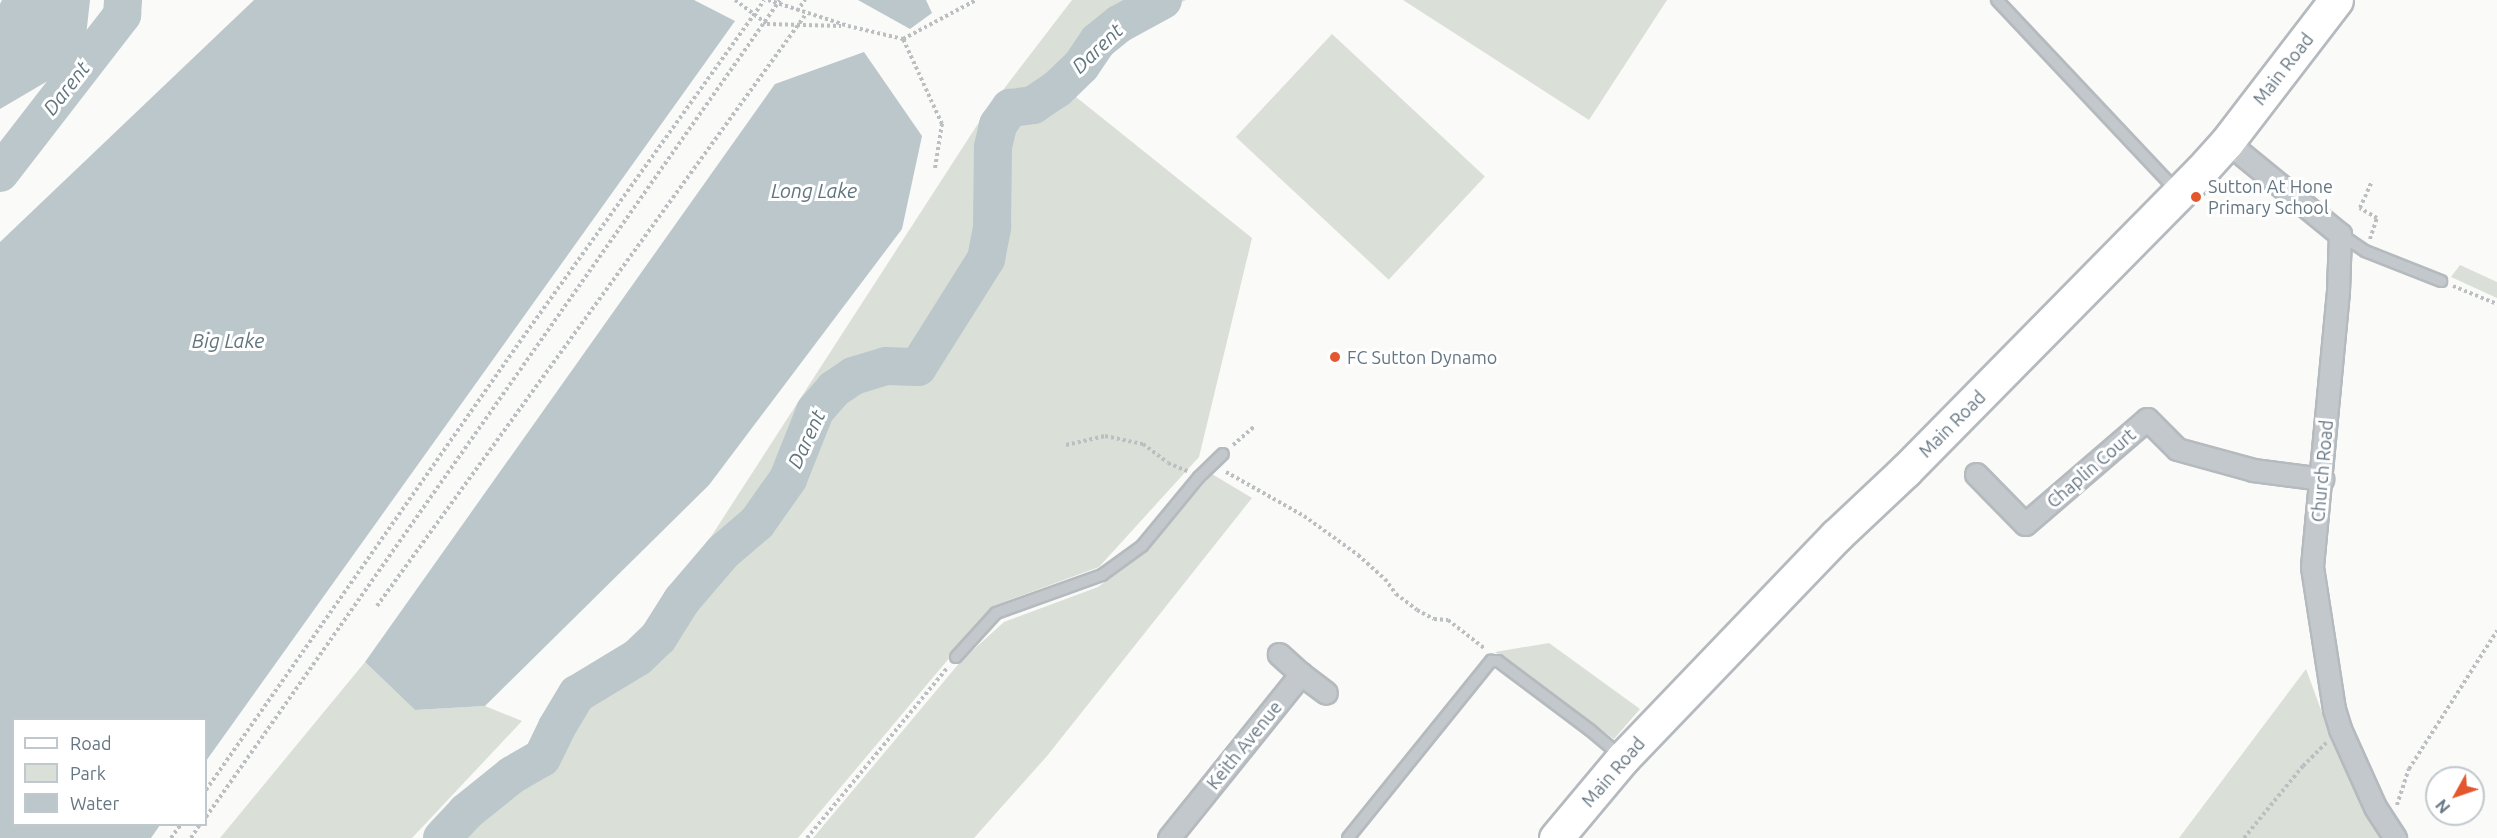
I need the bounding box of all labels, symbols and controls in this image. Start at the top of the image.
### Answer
water label: Darent [1067,18,1127,78]
street label: Main Road [2248,29,2318,109]
water label: Darent [38,56,94,120]
place label: Sutton At Hone Primary School [2208,176,2333,219]
water label: Long Lake [771,178,857,202]
marker: Sutton At Hone Primary School [2189,190,2203,204]
water label: Big Lake [192,328,264,352]
place label: FC Sutton Dynamo [1347,346,1497,368]
marker: FC Sutton Dynamo [1328,350,1342,364]
street label: Main Road [1914,386,1990,462]
water label: Darent [782,406,830,472]
street label: Church Road [2307,419,2337,523]
street label: Chaplin Court [2042,424,2140,512]
street label: Keith Avenue [1202,697,1286,793]
legend [12,718,207,826]
text: Road [70,733,112,753]
street label: Main Road [1577,733,1649,811]
text: Park [70,763,106,783]
north arrow [2425,766,2485,826]
text: Water [70,793,119,813]
text: N [2432,796,2453,817]

